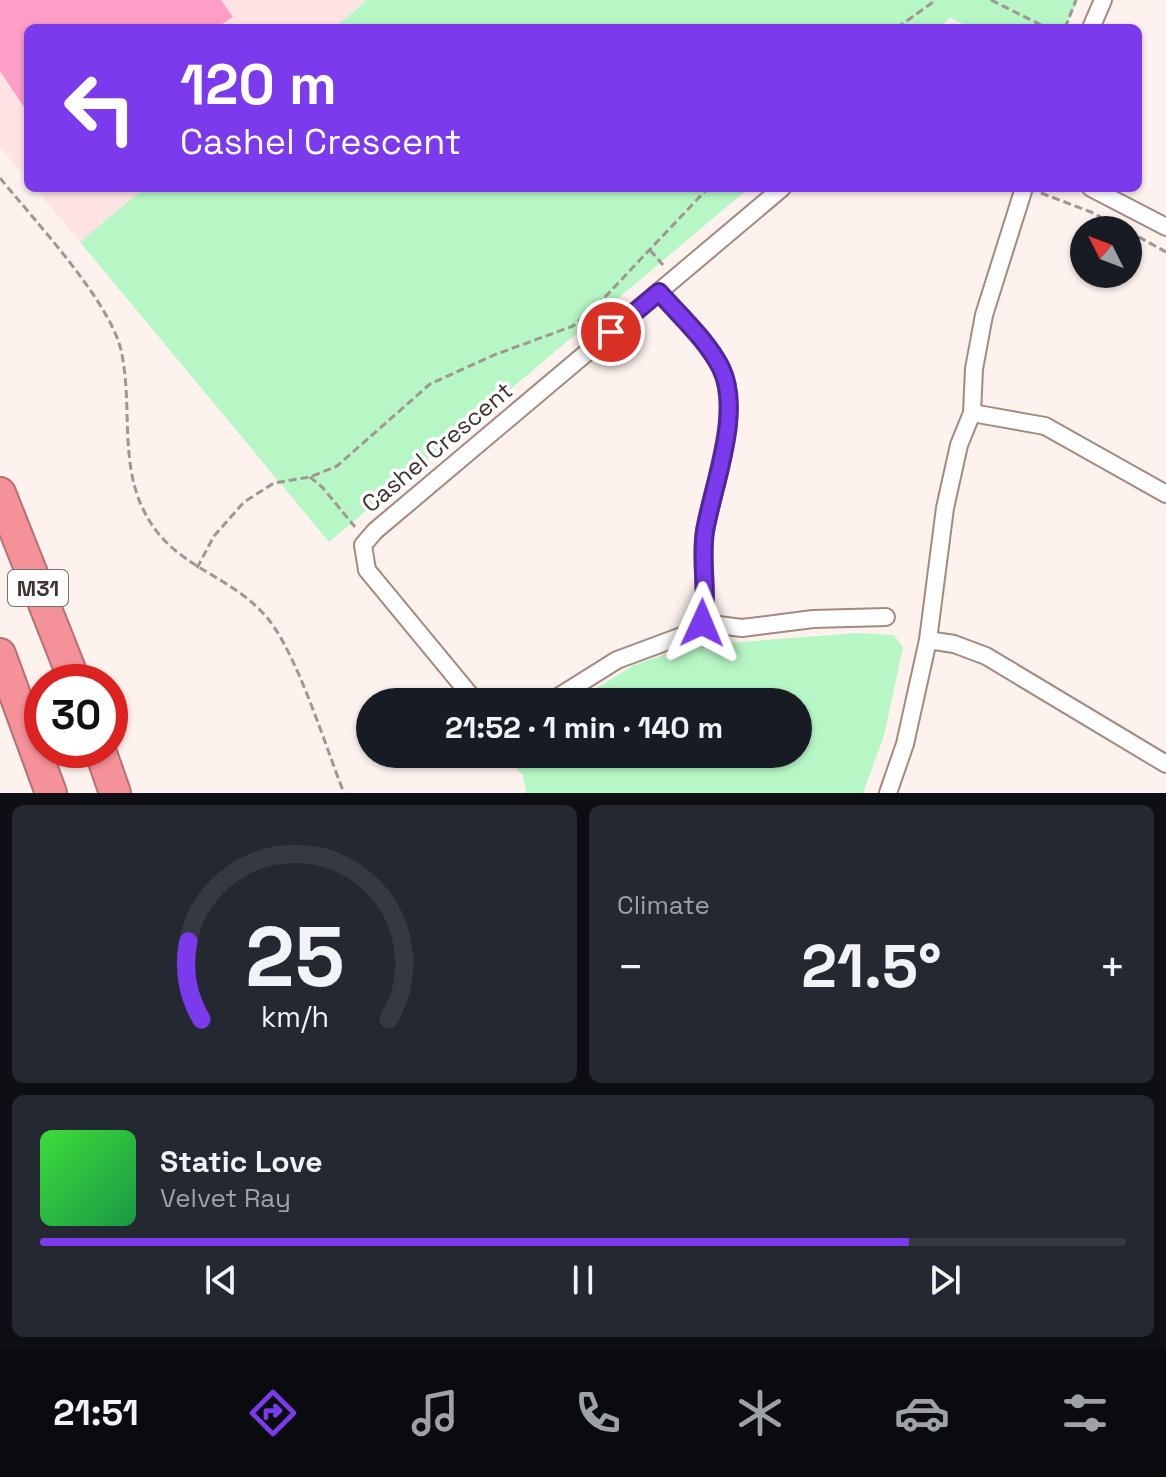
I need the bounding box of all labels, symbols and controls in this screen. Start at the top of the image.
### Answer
text: 120 m [180,49,337,120]
icon: left [48,56,152,160]
text: Cashel Crescent [180,119,461,165]
north arrow [1070,216,1142,288]
map controls [1070,216,1142,288]
pin [577,298,645,366]
icon: arrive [589,310,633,354]
street label: Cashel Crescent [355,375,519,519]
road number: M31 [8,570,68,606]
position arrow [660,581,744,665]
speed limit sign: 30 [24,664,128,768]
text: 21:52 · 1 min · 140 m [445,708,723,747]
text: Climate [617,888,710,922]
text: 25 [245,904,344,1010]
text: 21.5° [801,928,942,1005]
text: − [617,939,644,995]
text: + [1099,939,1126,995]
text: km/h [260,999,329,1035]
text: Static Love [160,1142,323,1181]
text: Velvet Ray [160,1181,291,1215]
icon: previous [199,1258,243,1302]
icon: pause [561,1258,605,1302]
icon: next [923,1258,967,1302]
icon: directions [245,1385,301,1441]
icon: music [407,1385,463,1441]
icon: phone [570,1385,626,1441]
icon: climate [732,1385,788,1441]
icon: car [894,1385,950,1441]
icon: filters [1057,1385,1113,1441]
text: 21:51 [53,1390,139,1436]

